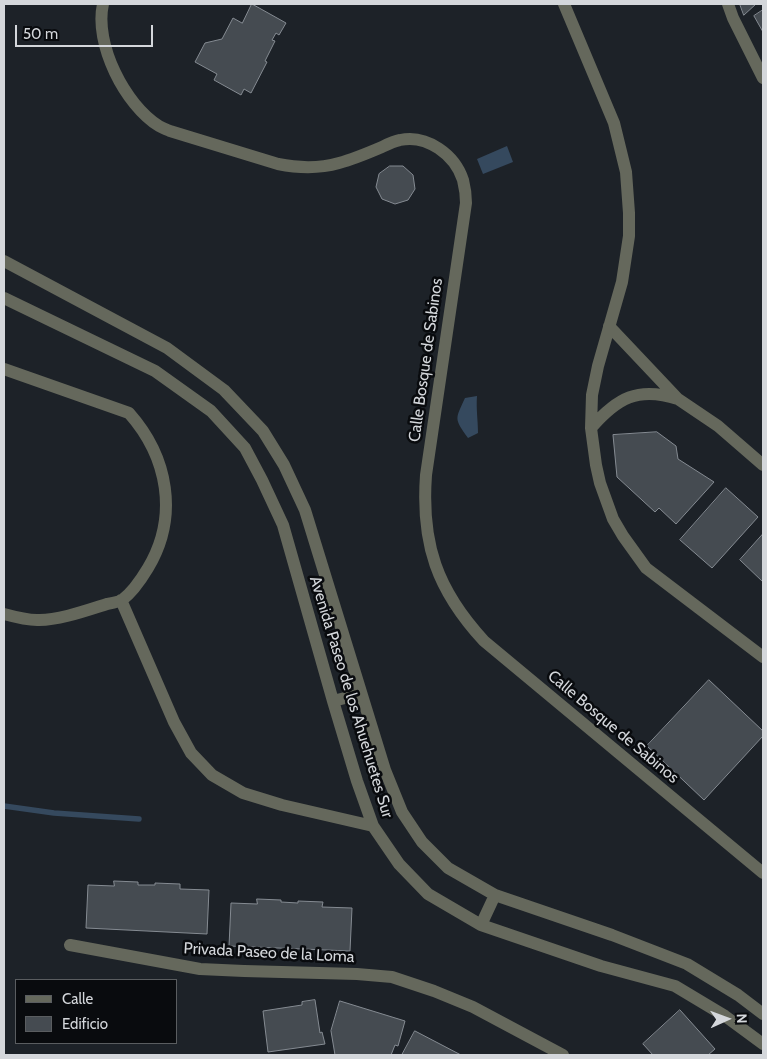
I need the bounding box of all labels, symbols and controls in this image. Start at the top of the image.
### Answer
scale bar [18,15,155,47]
text: 50 m [23,25,58,43]
street label: Calle Bosque de Sabinos [405,277,447,443]
street label: Avenida Paseo de los Ahuehuetes Sur [305,574,397,820]
street label: Calle Bosque de Sabinos [544,667,682,787]
street label: Privada Paseo de la Loma [183,939,355,967]
legend [15,979,178,1044]
text: Calle [62,990,93,1008]
north arrow [702,994,752,1044]
text: N [733,1013,751,1024]
text: Edificio [62,1015,108,1033]

